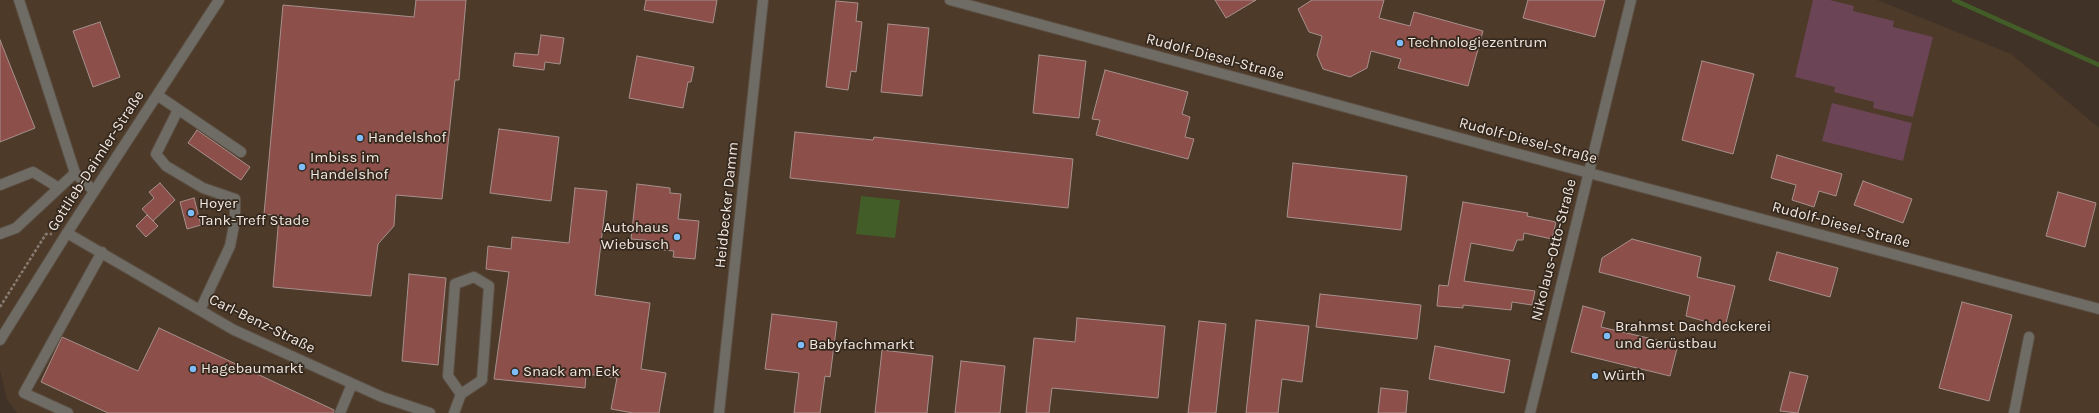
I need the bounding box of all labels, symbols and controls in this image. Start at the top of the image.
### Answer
street label: Rudolf-Diesel-Straße [1144,30,1286,84]
place label: Technologiezentrum [1408,34,1547,52]
marker: Technologiezentrum [1395,38,1405,48]
street label: Gottlieb-Daimler-Straße [44,87,148,235]
street label: Rudolf-Diesel-Straße [1457,114,1599,168]
place label: Handelshof [368,129,446,147]
marker: Handelshof [355,133,365,143]
street label: Heidbecker Damm [711,141,743,269]
place label: Imbiss im Handelshof [310,149,388,184]
marker: Imbiss im Handelshof [297,162,307,172]
street label: Nikolaus-Otto-Straße [1528,177,1580,323]
place label: Hoyer Tank-Treff Stade [199,195,309,230]
street label: Rudolf-Diesel-Straße [1770,198,1912,252]
marker: Hoyer Tank-Treff Stade [186,208,196,218]
place label: Autohaus Wiebusch [601,219,669,254]
marker: Autohaus Wiebusch [672,232,682,242]
street label: Carl-Benz-Straße [206,290,318,358]
place label: Brahmst Dachdeckerei und Gerüstbau [1615,318,1771,353]
marker: Brahmst Dachdeckerei und Gerüstbau [1602,331,1612,341]
place label: Babyfachmarkt [809,336,914,354]
marker: Babyfachmarkt [796,340,806,350]
place label: Hagebaumarkt [201,360,303,378]
place label: Snack am Eck [523,363,620,381]
marker: Hagebaumarkt [188,364,198,374]
marker: Snack am Eck [510,367,520,377]
place label: Würth [1603,367,1645,385]
marker: Würth [1590,371,1600,381]

